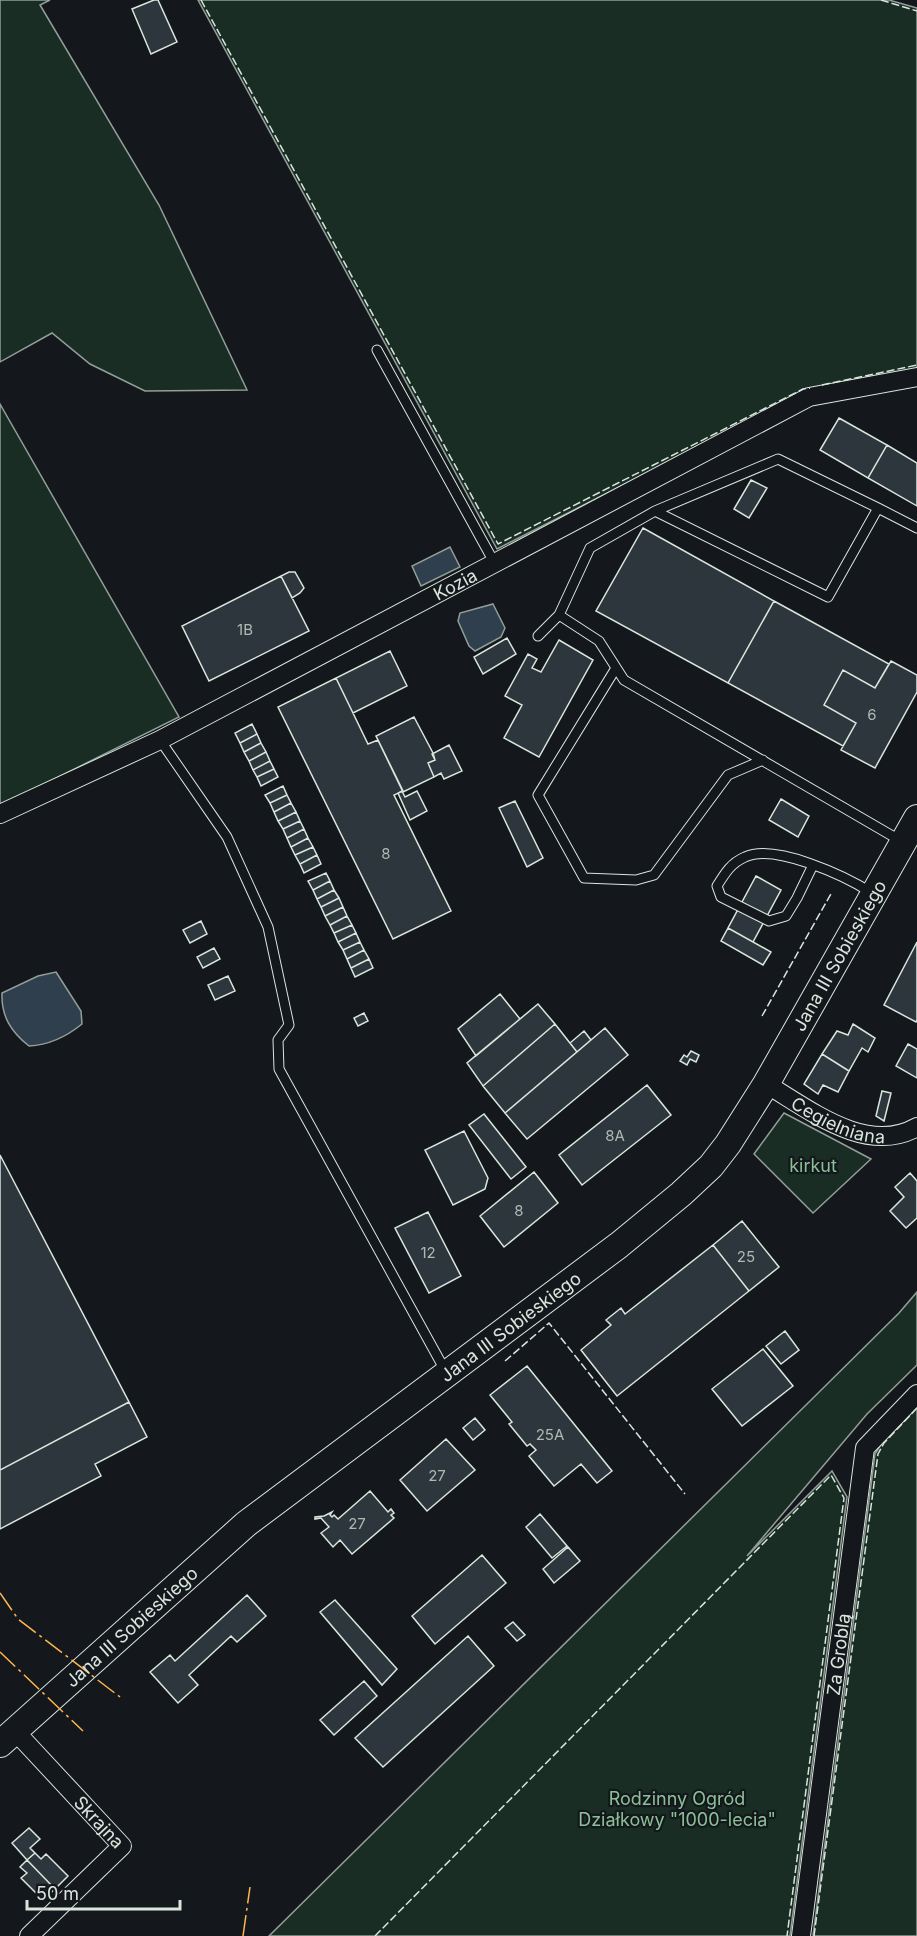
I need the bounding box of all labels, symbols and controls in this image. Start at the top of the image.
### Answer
street label: Kozia [430,564,480,604]
house number: 1B [237,620,253,639]
house number: 6 [867,705,877,724]
house number: 8 [381,844,391,863]
street label: Jana III Sobieskiego [788,876,890,1034]
street label: Cegielniana [788,1092,885,1147]
house number: 8A [605,1126,625,1145]
park label: kirkut [789,1155,837,1176]
house number: 8 [514,1201,524,1220]
house number: 12 [420,1243,436,1262]
house number: 25 [737,1247,755,1266]
street label: Jana III Sobieskiego [436,1267,585,1386]
house number: 25A [536,1425,564,1444]
house number: 27 [428,1466,446,1485]
house number: 27 [348,1514,366,1533]
street label: Jana III Sobieskiego [61,1562,202,1691]
street label: Za Groblą [822,1612,854,1697]
park label: Rodzinny Ogród Działkowy "1000-lecia" [578,1788,776,1830]
street label: Skrajna [70,1791,129,1852]
scale bar [27,1873,180,1911]
text: 50 m [36,1883,79,1904]

